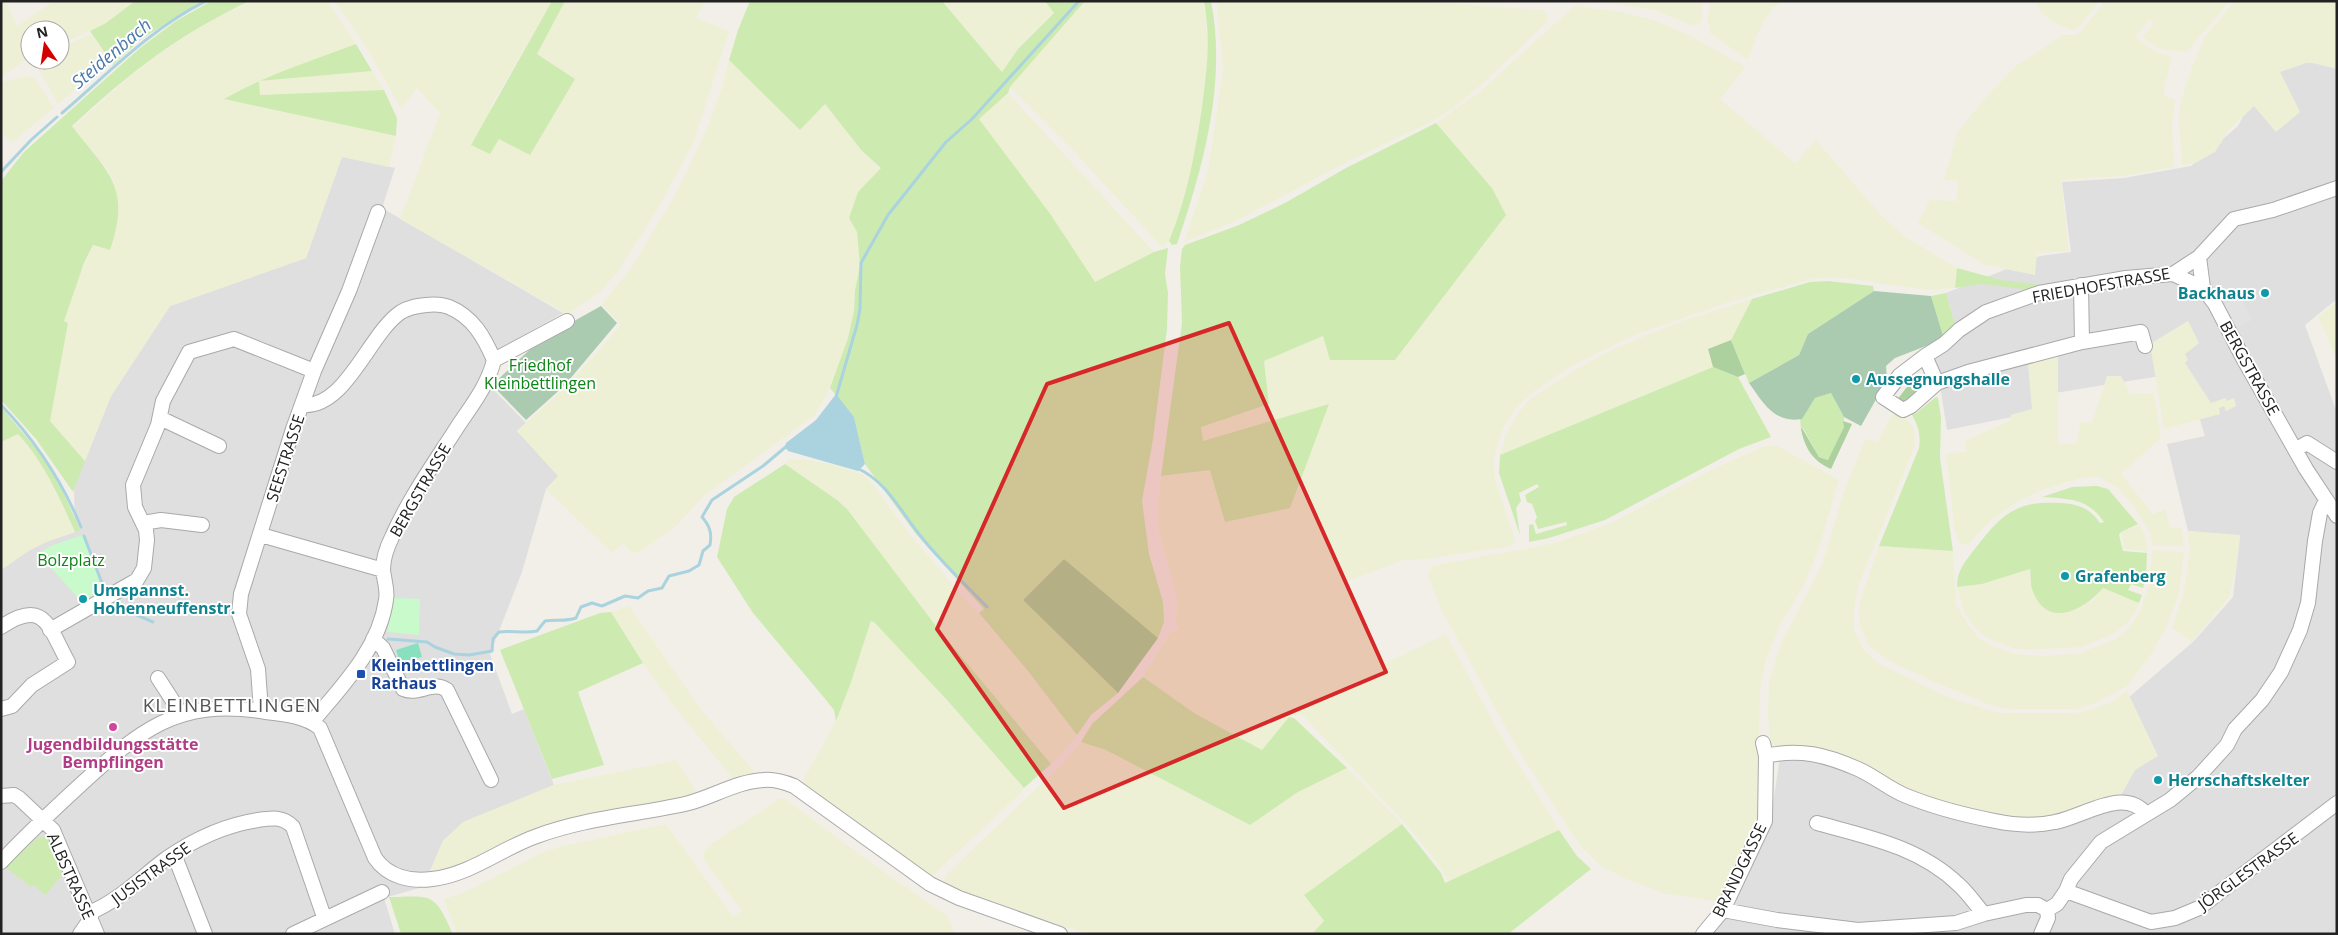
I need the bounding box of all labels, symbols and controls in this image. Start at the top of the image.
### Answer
water label: Steidenbach [66,13,156,93]
north arrow [20,20,70,70]
text: N [34,21,50,42]
street label: FRIEDHOFSTRASSE [2030,262,2172,308]
place label: Backhaus [2178,282,2255,304]
marker: Backhaus [2259,287,2271,299]
street label: BERGSTRASSE [2215,317,2285,419]
park label: Friedhof Kleinbettlingen [484,354,596,394]
place label: Aussegnungshalle [1866,368,2010,390]
marker: Aussegnungshalle [1850,373,1862,385]
street label: SEESTRASSE [261,412,309,504]
street label: BERGSTRASSE [384,439,456,541]
park label: Bolzplatz [37,549,105,571]
place label: Grafenberg [2075,565,2166,587]
marker: Grafenberg [2059,570,2071,582]
place label: Umspannst. Hohenneuffenstr. [93,579,235,619]
marker: Umspannst. Hohenneuffenstr. [77,593,89,605]
place label: Kleinbettlingen Rathaus [371,654,494,694]
marker: Kleinbettlingen Rathaus [355,668,367,680]
district label: KLEINBETTLINGEN [143,692,321,718]
marker: Jugendbildungsstätte Bempflingen [107,721,119,733]
place label: Jugendbildungsstätte Bempflingen [26,733,198,773]
place label: Herrschaftskelter [2168,769,2310,791]
marker: Herrschaftskelter [2152,774,2164,786]
street label: BRANDGASSE [1707,819,1771,921]
street label: JÖRGLESTRASSE [2192,827,2303,916]
street label: ALBSTRASSE [42,829,100,923]
street label: JUSISTRASSE [105,837,195,910]

